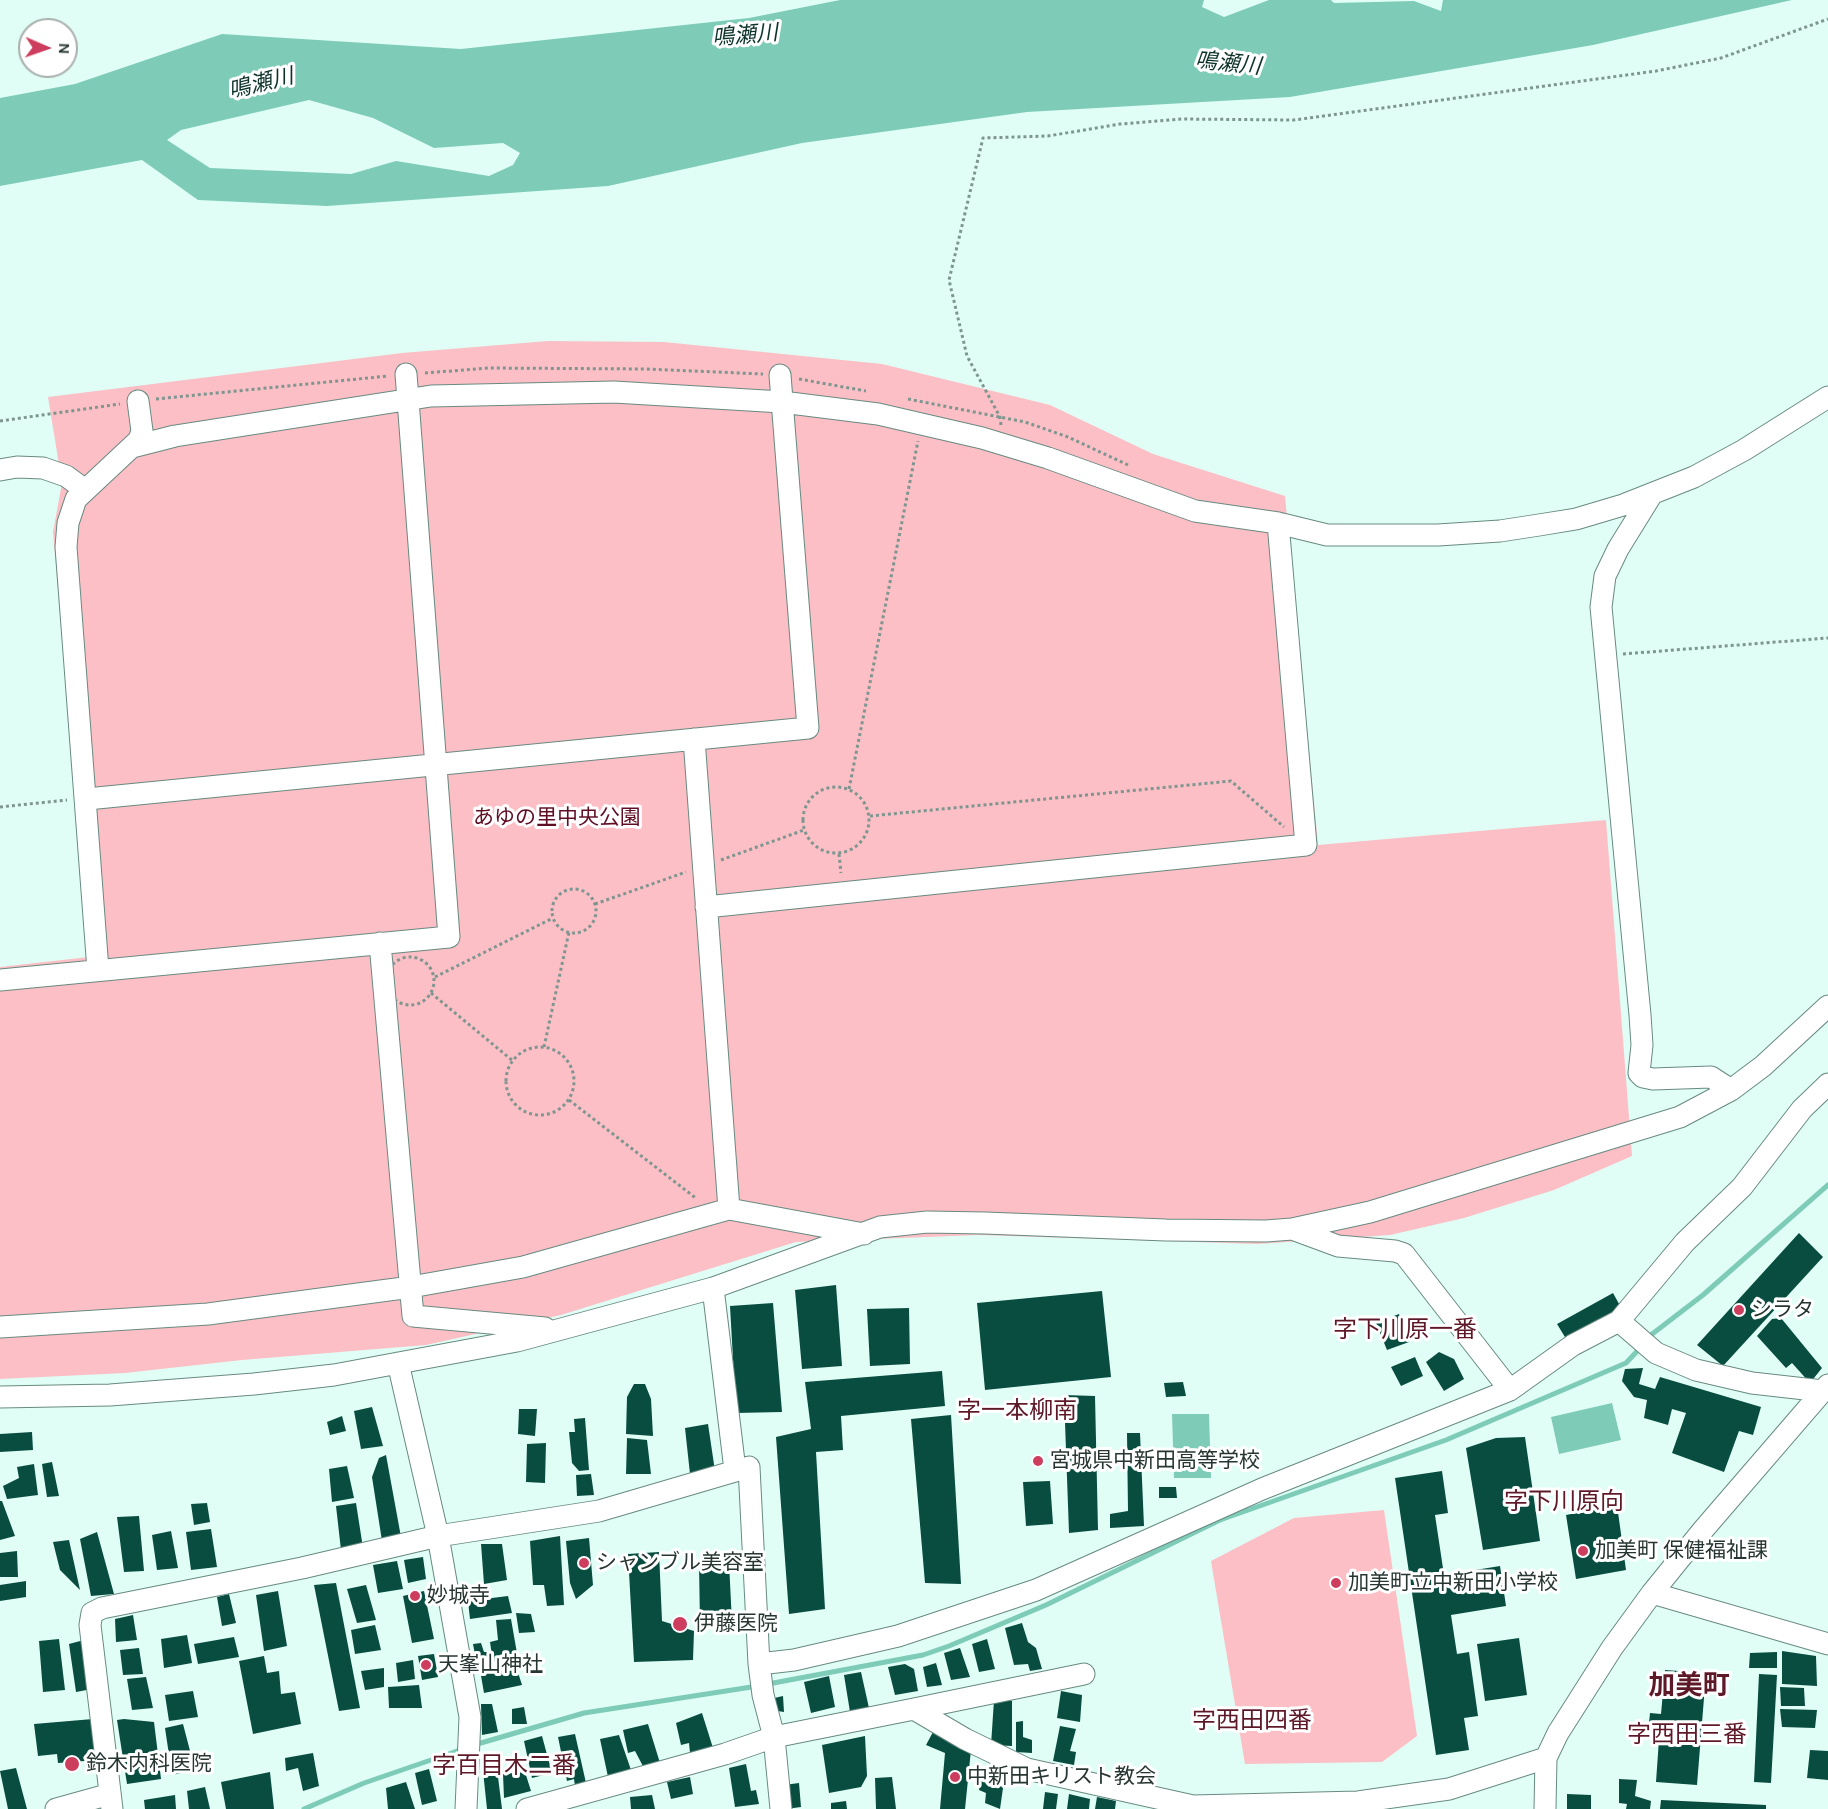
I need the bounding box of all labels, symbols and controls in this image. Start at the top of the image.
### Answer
north arrow [18,18,78,78]
water label: 鳴瀬川 [711,20,779,52]
text: N [55,42,74,55]
water label: 鳴瀬川 [1194,47,1262,81]
water label: 鳴瀬川 [226,63,296,105]
park label: あゆの里中央公園 [473,805,641,831]
place label: シラタ [1751,1297,1814,1323]
marker: シラタ [1732,1303,1746,1317]
district label: 字下川原一番 [1333,1316,1477,1344]
district label: 字一本柳南 [957,1397,1077,1425]
place label: 宮城県中新田高等学校 [1050,1448,1260,1474]
marker: 宮城県中新田高等学校 [1031,1454,1045,1468]
district label: 字下川原向 [1504,1488,1624,1516]
place label: 加美町 保健福祉課 [1595,1538,1768,1564]
marker: 加美町 保健福祉課 [1576,1544,1590,1558]
place label: シャンブル美容室 [596,1550,764,1576]
marker: シャンブル美容室 [577,1556,591,1570]
place label: 加美町立中新田小学校 [1348,1570,1558,1596]
marker: 加美町立中新田小学校 [1329,1576,1343,1590]
place label: 妙城寺 [427,1583,490,1609]
marker: 妙城寺 [408,1589,422,1603]
place label: 伊藤医院 [694,1611,778,1637]
marker: 伊藤医院 [671,1615,689,1633]
place label: 天峯山神社 [438,1652,543,1678]
marker: 天峯山神社 [419,1658,433,1672]
district label: 加美町 [1649,1670,1729,1702]
district label: 字西田四番 [1192,1707,1312,1735]
district label: 字西田三番 [1627,1721,1747,1749]
place label: 鈴木内科医院 [86,1751,212,1777]
district label: 字百目木二番 [432,1752,576,1780]
marker: 鈴木内科医院 [63,1755,81,1773]
place label: 中新田キリスト教会 [967,1764,1156,1790]
marker: 中新田キリスト教会 [948,1770,962,1784]

